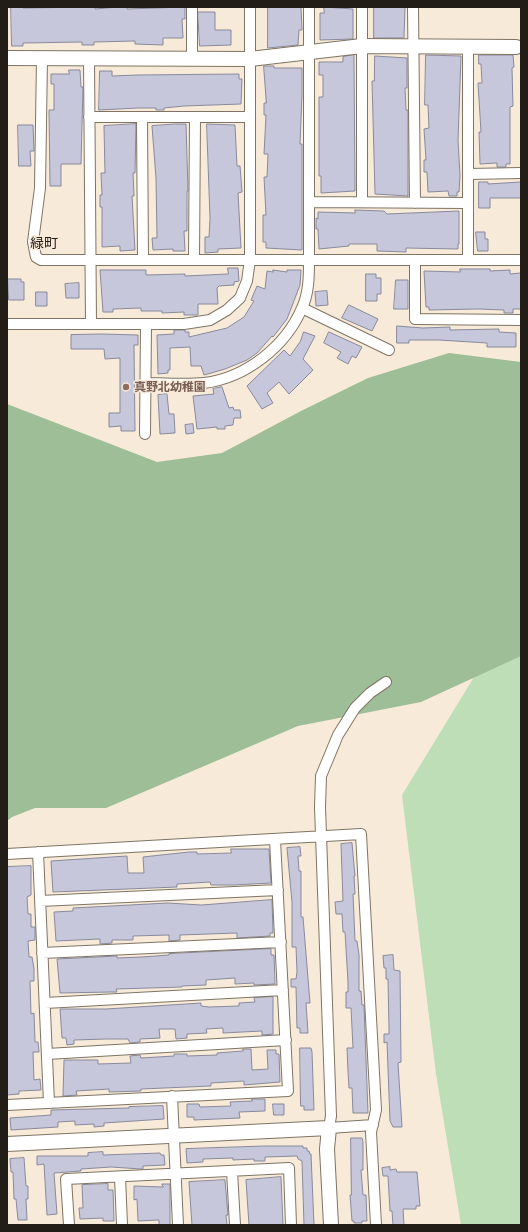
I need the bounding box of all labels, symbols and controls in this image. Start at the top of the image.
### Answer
district label: 緑町 [30,235,58,251]
place label: 真野北幼稚園 [134,380,206,394]
marker: 真野北幼稚園 [121,382,131,392]

